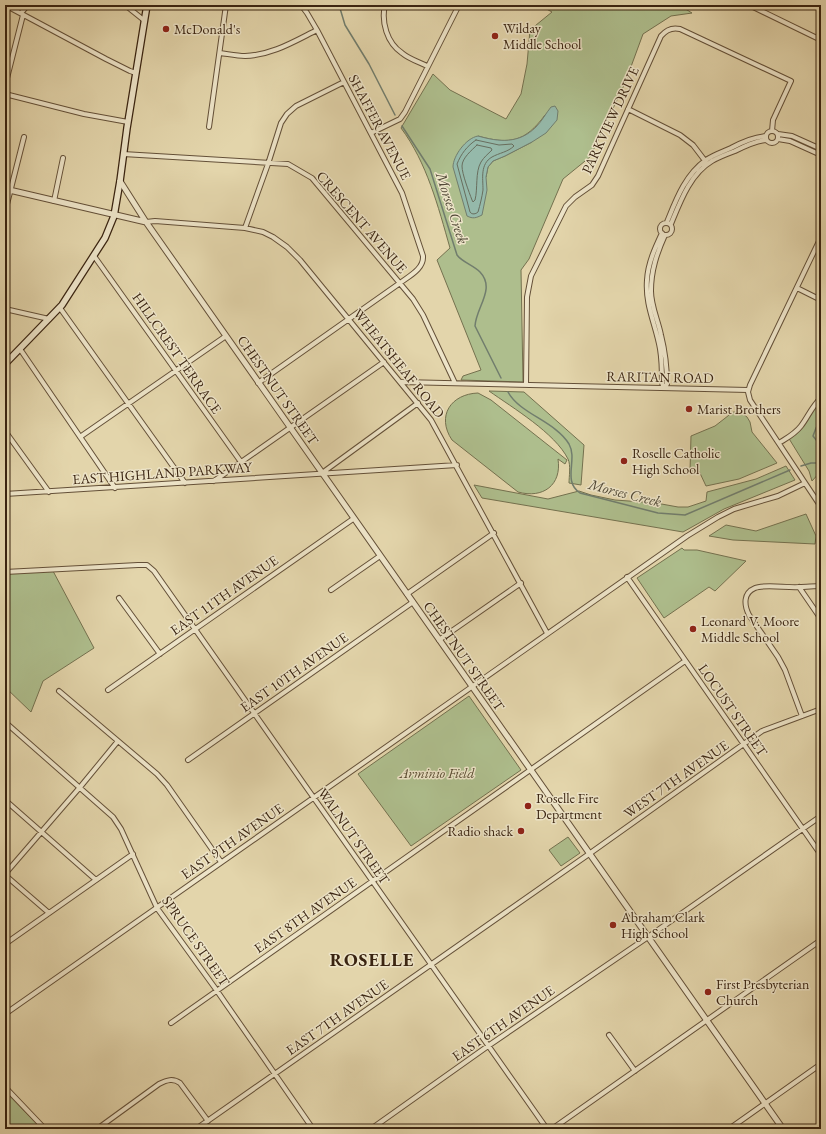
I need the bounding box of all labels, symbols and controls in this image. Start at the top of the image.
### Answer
place label: Wilday Middle School [503,19,582,53]
place label: McDonald's [174,20,241,38]
marker: McDonald's [161,24,171,34]
marker: Wilday Middle School [490,31,500,41]
street label: PARKVIEW DRIVE [577,64,643,176]
street label: SHAFFER AVENUE [345,71,415,183]
street label: CRESCENT AVENUE [313,167,411,277]
water label: Morses Creek [432,169,473,246]
street label: HILLCREST TERRACE [128,289,226,417]
street label: WHEATSHEAF ROAD [349,305,449,422]
street label: CHESTNUT STREET [233,332,323,449]
street label: RARITAN ROAD [606,367,714,387]
place label: Marist Brothers [697,400,781,418]
marker: Marist Brothers [684,404,694,414]
place label: Roselle Catholic High School [632,444,721,478]
marker: Roselle Catholic High School [619,456,629,466]
street label: EAST HIGHLAND PARKWAY [72,458,253,488]
water label: Morses Creek [586,474,664,511]
street label: EAST 11TH AVENUE [167,551,281,639]
street label: CHESTNUT STREET [419,598,509,715]
place label: Leonard V. Moore Middle School [701,612,800,646]
marker: Leonard V. Moore Middle School [688,624,698,634]
street label: EAST 10TH AVENUE [237,628,351,716]
street label: LOCUST STREET [694,660,772,760]
street label: WEST 7TH AVENUE [620,736,732,822]
park label: Arminio Field [398,764,475,782]
street label: WALNUT STREET [314,784,394,888]
place label: Roselle Fire Department [536,789,602,823]
street label: EAST 9TH AVENUE [177,799,287,883]
marker: Roselle Fire Department [523,801,533,811]
place label: Radio shack [448,822,513,840]
marker: Radio shack [516,826,526,836]
street label: EAST 8TH AVENUE [250,873,360,957]
street label: SPRUCE STREET [158,892,234,990]
place label: Abraham Clark High School [620,908,705,942]
marker: Abraham Clark High School [608,920,618,930]
district label: ROSELLE [330,948,414,971]
street label: EAST 7TH AVENUE [282,975,392,1059]
place label: First Presbyterian Church [716,975,810,1009]
street label: EAST 6TH AVENUE [448,981,558,1065]
marker: First Presbyterian Church [703,987,713,997]

